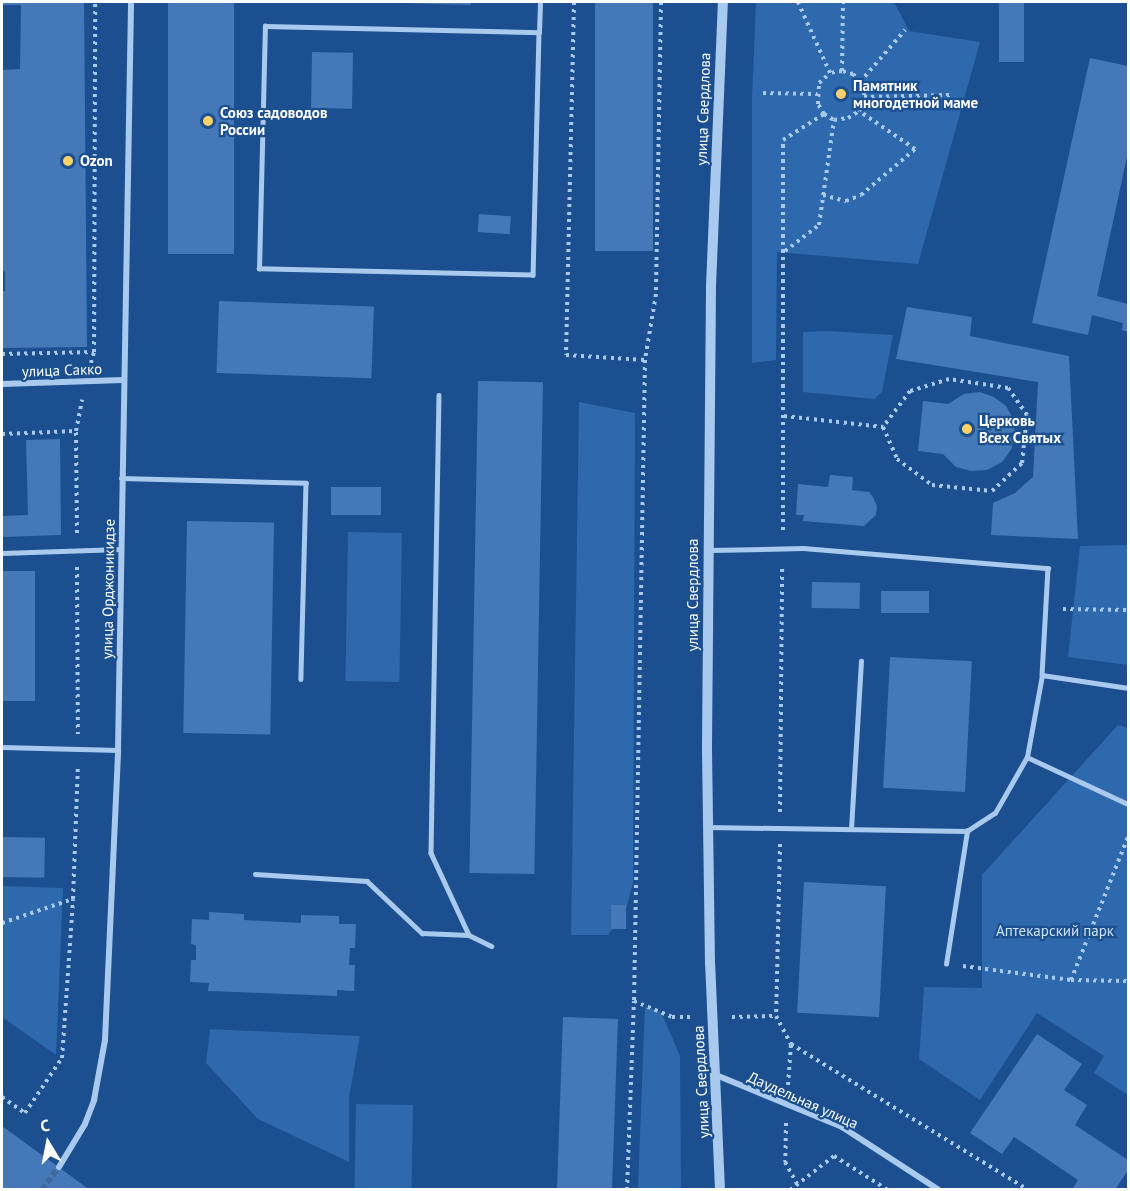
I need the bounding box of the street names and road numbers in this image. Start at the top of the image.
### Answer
street label: улица Свердлова [692,52,714,166]
street label: улица Сакко [22,360,102,380]
street label: улица Орджоникидзе [98,519,118,659]
street label: улица Свердлова [684,539,702,651]
street label: улица Свердлова [689,1025,713,1139]
street label: Даудельная улица [745,1068,861,1132]

